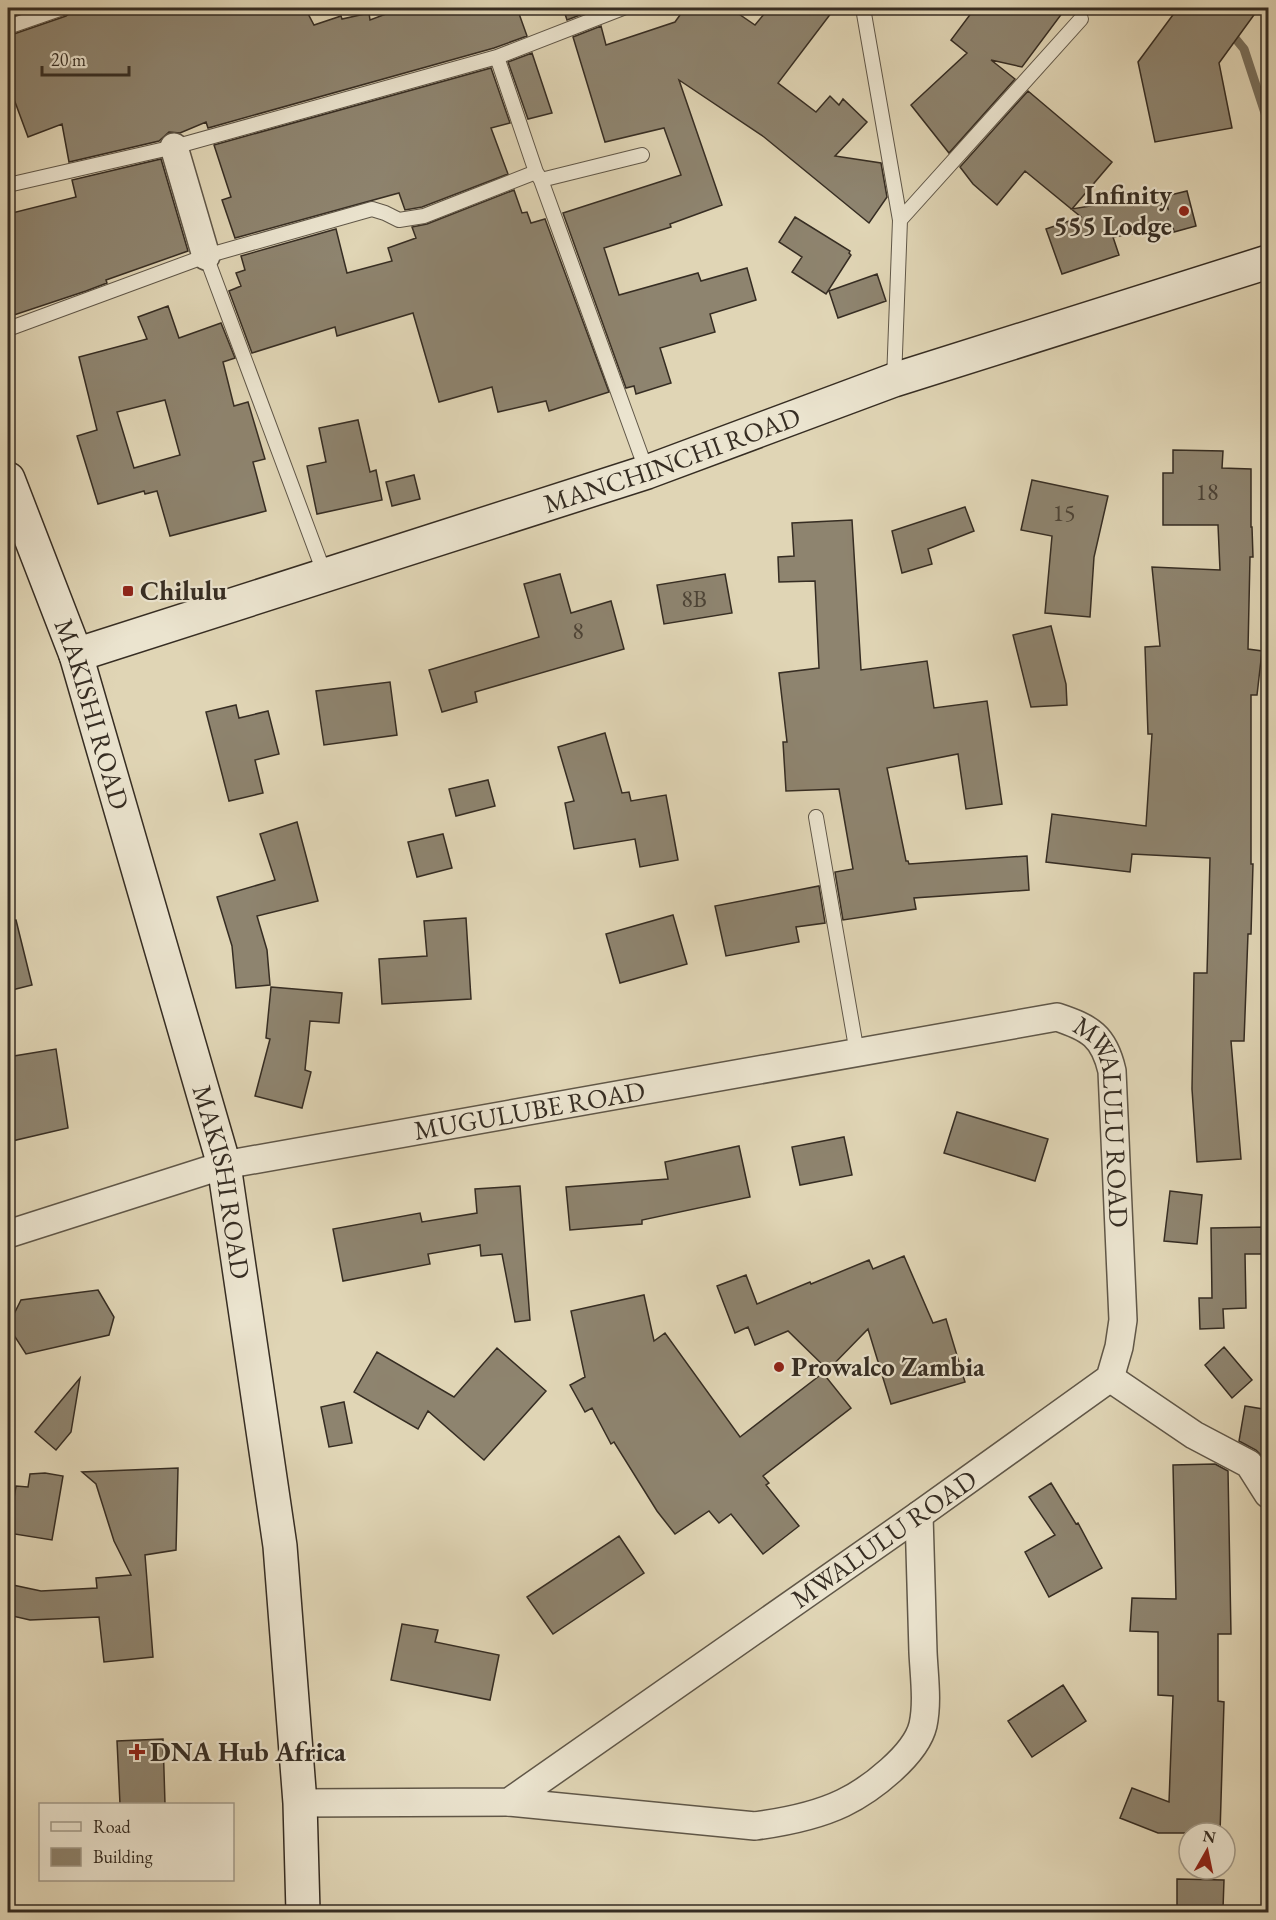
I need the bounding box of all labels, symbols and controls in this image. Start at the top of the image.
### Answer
scale bar [42,39,129,77]
text: 20 m [51,48,86,71]
place label: Infinity 555 Lodge [1053,177,1173,243]
marker: Infinity 555 Lodge [1177,204,1191,218]
street label: MANCHINCHI ROAD [539,398,805,521]
house number: 18 [1195,476,1219,507]
house number: 15 [1052,497,1076,528]
place label: Chilulu [140,573,227,608]
house number: 8B [681,583,707,614]
marker: Chilulu [121,584,135,598]
street label: MAKISHI ROAD [47,613,138,814]
house number: 8 [572,615,584,646]
street label: MWALULU ROAD [1067,1008,1137,1228]
street label: MUGULUBE ROAD [411,1073,648,1148]
street label: MAKISHI ROAD [185,1081,259,1281]
place label: Prowalco Zambia [791,1349,985,1384]
marker: Prowalco Zambia [772,1360,786,1374]
street label: MWALULU ROAD [784,1461,983,1616]
place label: DNA Hub Africa [150,1734,346,1769]
marker: DNA Hub Africa [128,1743,146,1761]
legend [39,1803,234,1881]
text: Road [93,1815,132,1838]
north arrow [1177,1821,1237,1881]
text: N [1201,1825,1217,1848]
text: Building [93,1845,153,1868]

